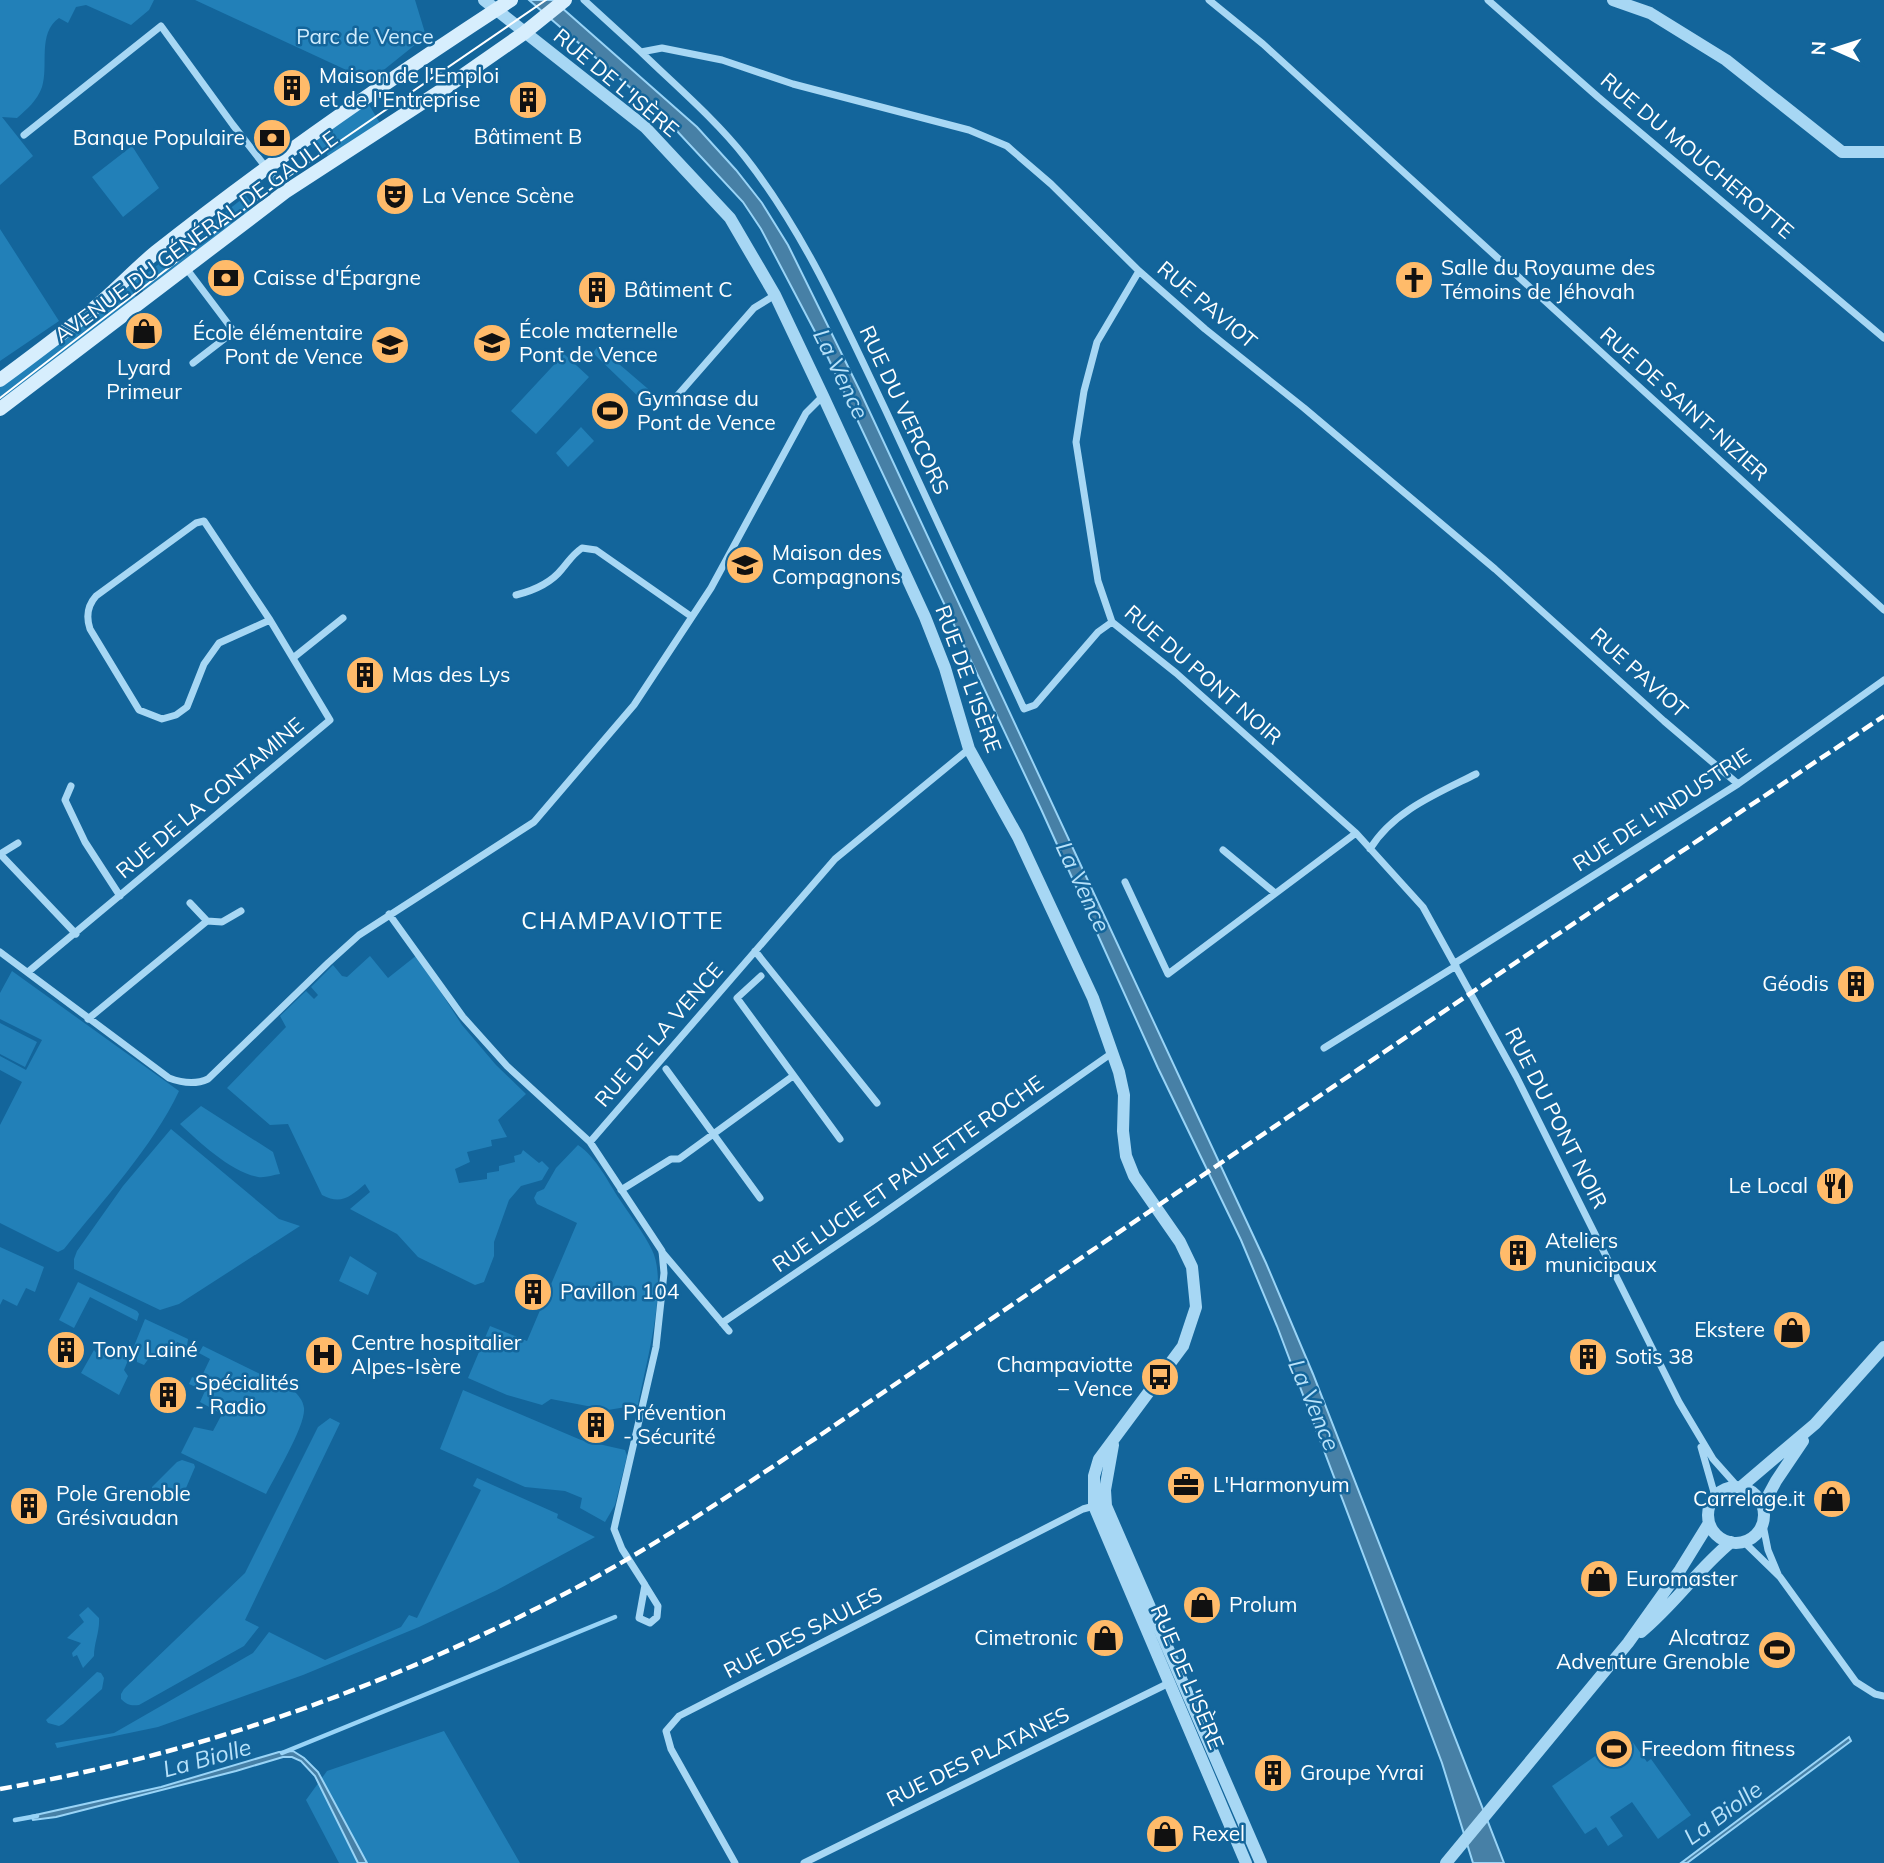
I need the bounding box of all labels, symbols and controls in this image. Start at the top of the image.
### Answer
north arrow [1800,14,1870,84]
street label: RUE DE L'ISÈRE [549,22,684,142]
park label: Parc de Vence [296,23,434,49]
text: N [1806,40,1830,56]
place label: Maison de l'Emploi et de l'Entreprise [319,62,499,112]
building icon: Maison de l'Emploi et de l'Entreprise [271,67,313,109]
street label: RUE DU MOUCHEROTTE [1596,67,1800,244]
building icon: Bâtiment B [507,79,549,121]
bank icon: Banque Populaire [251,117,293,159]
place label: Bâtiment B [474,123,582,149]
place label: Banque Populaire [73,124,245,150]
street label: AVENUE DU GÉNÉRAL DE GAULLE [49,125,342,348]
theatre icon: La Vence Scène [374,175,416,217]
place label: La Vence Scène [422,182,574,208]
place label: Salle du Royaume des Témoins de Jéhovah [1441,254,1655,304]
street label: RUE PAVIOT [1152,255,1263,354]
bank icon: Caisse d'Épargne [205,257,247,299]
church icon: Salle du Royaume des Témoins de Jéhovah [1393,259,1435,301]
place label: Caisse d'Épargne [253,264,421,290]
building icon: Bâtiment C [576,269,618,311]
place label: Bâtiment C [624,276,733,302]
shop icon: Lyard Primeur [123,310,165,352]
place label: École maternelle Pont de Vence [519,317,678,367]
place label: École élémentaire Pont de Vence [193,319,363,369]
street label: RUE DU VERCORS [854,321,955,498]
street label: RUE DE SAINT-NIZIER [1595,321,1774,486]
school or university icon: École maternelle Pont de Vence [471,322,513,364]
school or university icon: École élémentaire Pont de Vence [369,324,411,366]
water label: La Vence [807,324,876,424]
place label: Lyard Primeur [106,354,182,404]
place label: Gymnase du Pont de Vence [637,385,776,435]
sports icon: Gymnase du Pont de Vence [589,390,631,432]
place label: Maison des Compagnons [772,539,901,589]
school or university icon: Maison des Compagnons [724,544,766,586]
street label: RUE DU PONT NOIR [1120,599,1288,750]
street label: RUE DE L'ISÈRE [930,601,1008,756]
street label: RUE PAVIOT [1586,622,1694,723]
building icon: Mas des Lys [344,654,386,696]
place label: Mas des Lys [392,661,510,687]
street label: RUE DE LA CONTAMINE [110,711,308,883]
street label: RUE DE L'INDUSTRIE [1567,742,1755,876]
water label: La Vence [1050,837,1117,937]
district label: CHAMPAVIOTTE [521,906,725,935]
street label: RUE DE LA VENCE [589,957,728,1112]
building icon: Géodis [1835,963,1877,1005]
place label: Géodis [1762,970,1829,996]
street label: RUE DU PONT NOIR [1500,1023,1614,1212]
street label: RUE LUCIE ET PAULETTE ROCHE [767,1069,1048,1277]
restaurant icon: Le Local [1814,1165,1856,1207]
place label: Le Local [1729,1172,1808,1198]
place label: Ateliers municipaux [1545,1227,1657,1277]
building icon: Ateliers municipaux [1497,1232,1539,1274]
building icon: Pavillon 104 [512,1271,554,1313]
place label: Pavillon 104 [560,1278,680,1304]
shop icon: Ekstere [1771,1309,1813,1351]
place label: Ekstere [1694,1316,1765,1342]
building icon: Tony Lainé [45,1329,87,1371]
place label: Centre hospitalier Alpes-Isère [351,1329,522,1379]
hospital icon: Centre hospitalier Alpes-Isère [303,1334,345,1376]
place label: Tony Lainé [93,1336,198,1362]
building icon: Sotis 38 [1567,1336,1609,1378]
place label: Sotis 38 [1615,1343,1693,1369]
place label: Champaviotte – Vence [996,1351,1133,1401]
water label: La Vence [1282,1355,1347,1455]
bus stop icon: Champaviotte – Vence [1139,1356,1181,1398]
place label: Spécialités - Radio [195,1369,299,1419]
building icon: Spécialités - Radio [147,1374,189,1416]
place label: Prévention - Sécurité [623,1399,727,1449]
building icon: Prévention - Sécurité [575,1404,617,1446]
office icon: L'Harmonyum [1165,1464,1207,1506]
place label: L'Harmonyum [1213,1471,1350,1497]
shop icon: Carrelage.it [1811,1478,1853,1520]
place label: Pole Grenoble Grésivaudan [56,1480,191,1530]
building icon: Pole Grenoble Grésivaudan [8,1485,50,1527]
place label: Carrelage.it [1693,1485,1805,1511]
shop icon: Euromaster [1578,1558,1620,1600]
place label: Euromaster [1626,1565,1738,1591]
street label: RUE DES SAULES [719,1581,886,1683]
shop icon: Prolum [1181,1584,1223,1626]
place label: Prolum [1229,1591,1298,1617]
street label: RUE DE L'ISÈRE [1146,1600,1230,1753]
shop icon: Cimetronic [1084,1617,1126,1659]
place label: Cimetronic [974,1624,1078,1650]
place label: Alcatraz Adventure Grenoble [1556,1624,1750,1674]
sports icon: Alcatraz Adventure Grenoble [1756,1629,1798,1671]
street label: RUE DES PLATANES [882,1701,1073,1812]
sports icon: Freedom fitness [1593,1728,1635,1770]
water label: La Biolle [160,1732,254,1783]
place label: Freedom fitness [1641,1735,1795,1761]
building icon: Groupe Yvrai [1252,1752,1294,1794]
place label: Groupe Yvrai [1300,1759,1424,1785]
water label: La Biolle [1678,1774,1768,1851]
shop icon: Rexel [1144,1813,1186,1855]
place label: Rexel [1192,1820,1245,1846]

